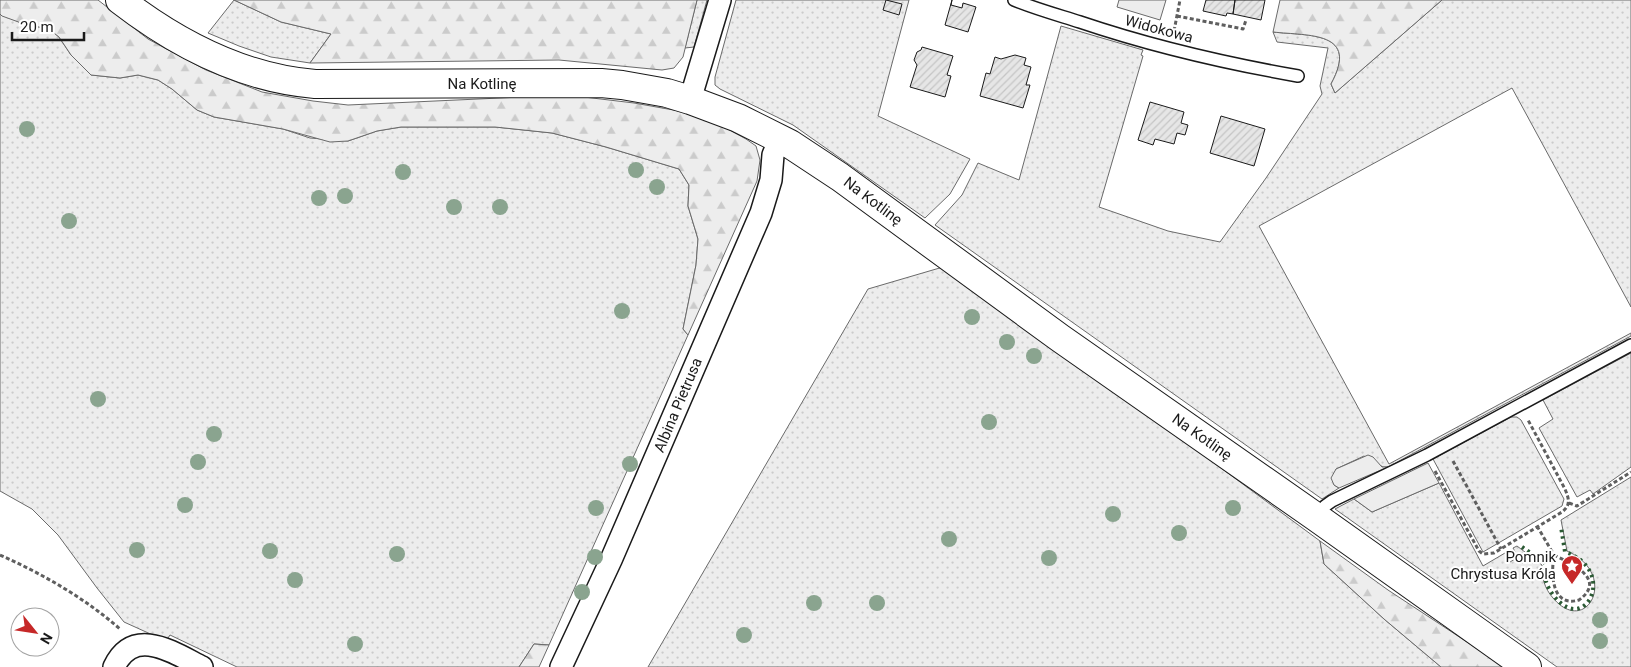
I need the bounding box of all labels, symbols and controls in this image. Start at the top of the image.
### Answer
scale bar [12,10,85,42]
street label: Widokowa [1123,11,1195,47]
text: 20 m [20,18,54,36]
street label: Na Kotlinę [448,75,516,93]
street label: Na Kotlinę [840,173,906,229]
street label: Albina Pietrusa [650,355,706,455]
street label: Na Kotlinę [1169,410,1235,464]
place label: Pomnik Chrystusa Króla [1450,548,1556,583]
place icon: Pomnik Chrystusa Króla [1560,554,1584,585]
north arrow [10,607,60,657]
text: N [37,630,56,647]

